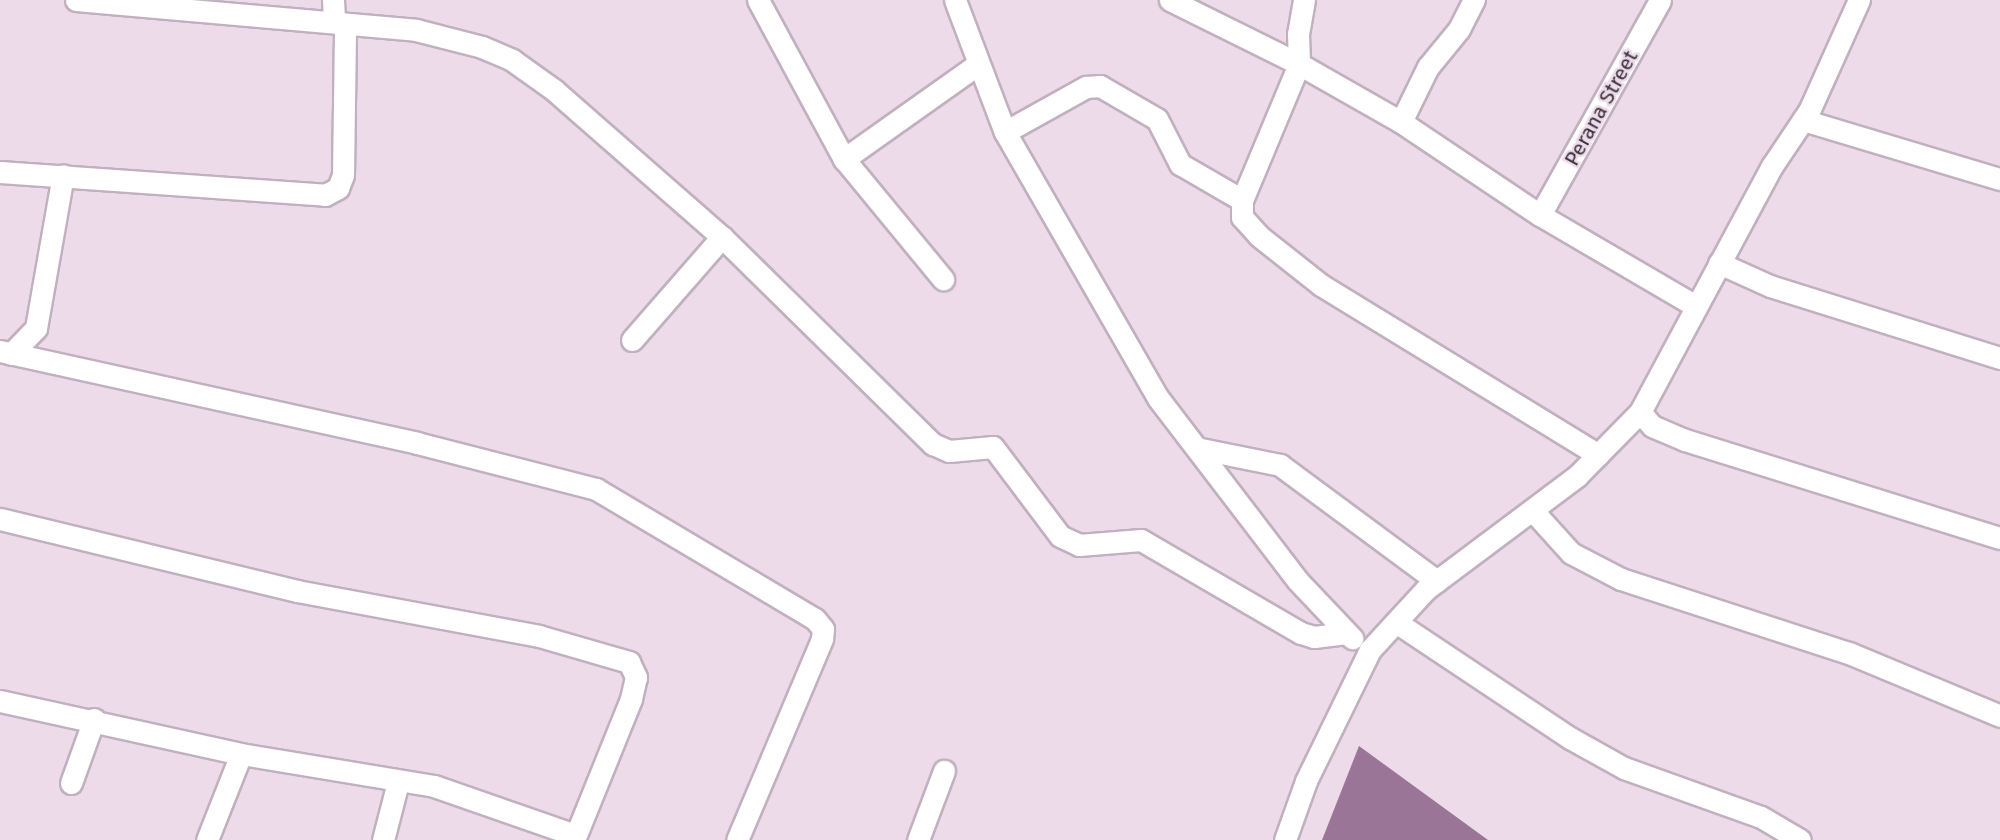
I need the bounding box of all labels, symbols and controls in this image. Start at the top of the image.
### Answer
street label: Perana Street [1559,46,1643,170]

